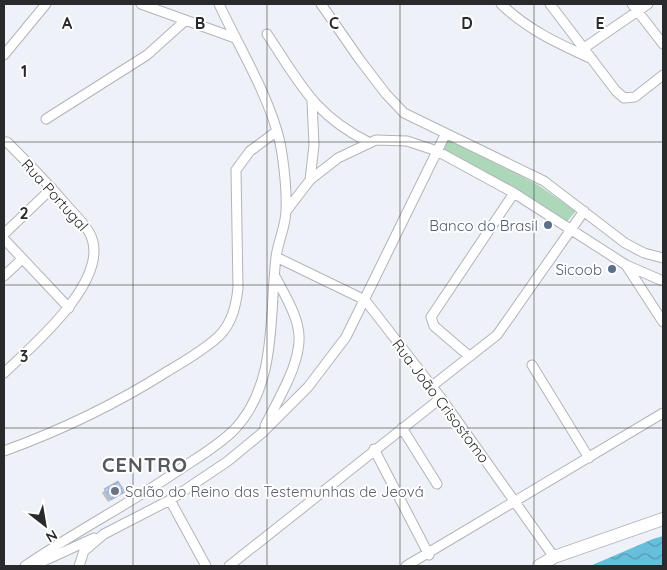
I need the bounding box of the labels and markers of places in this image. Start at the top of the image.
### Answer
place label: Banco do Brasil [429,216,538,235]
marker: Banco do Brasil [542,219,554,231]
place label: Sicoob [555,260,602,279]
marker: Sicoob [606,263,618,275]
place label: Salão do Reino das Testemunhas de Jeová [125,482,424,501]
marker: Salão do Reino das Testemunhas de Jeová [109,485,121,497]

